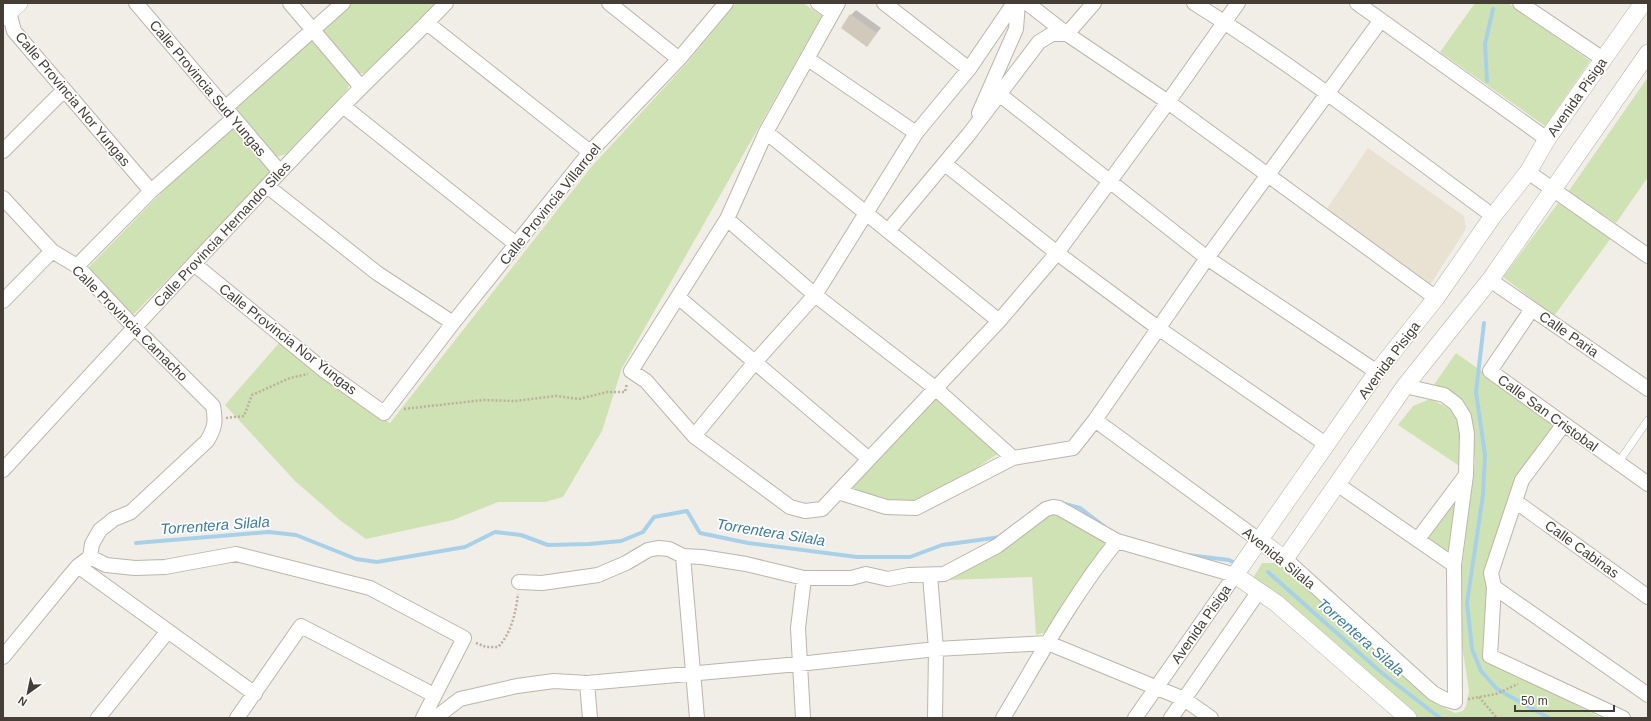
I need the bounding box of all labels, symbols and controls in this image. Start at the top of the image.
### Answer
street label: Calle Provincia Sud Yungas [146,17,270,159]
street label: Calle Provincia Nor Yungas [12,29,134,169]
street label: Avenida Pisiga [1544,54,1610,139]
street label: Calle Provincia Villarroel [496,140,604,268]
street label: Calle Provincia Hernando Siles [150,158,294,310]
street label: Calle Provincia Camacho [69,262,191,384]
street label: Calle Provincia Nor Yungas [216,280,360,398]
street label: Calle Paria [1536,308,1602,360]
street label: Avenida Pisiga [1355,318,1423,402]
street label: Calle San Cristobal [1495,371,1601,455]
water label: Torrentera Silala [160,513,270,537]
water label: Torrentera Silala [716,515,826,549]
street label: Calle Cabinas [1542,517,1622,581]
street label: Avenida Silala [1240,524,1319,592]
street label: Avenida Pisiga [1168,581,1234,666]
water label: Torrentera Silala [1314,595,1408,679]
north arrow [8,673,48,713]
scale bar [1515,687,1614,713]
text: N [16,694,29,709]
text: 50 m [1521,694,1548,708]

